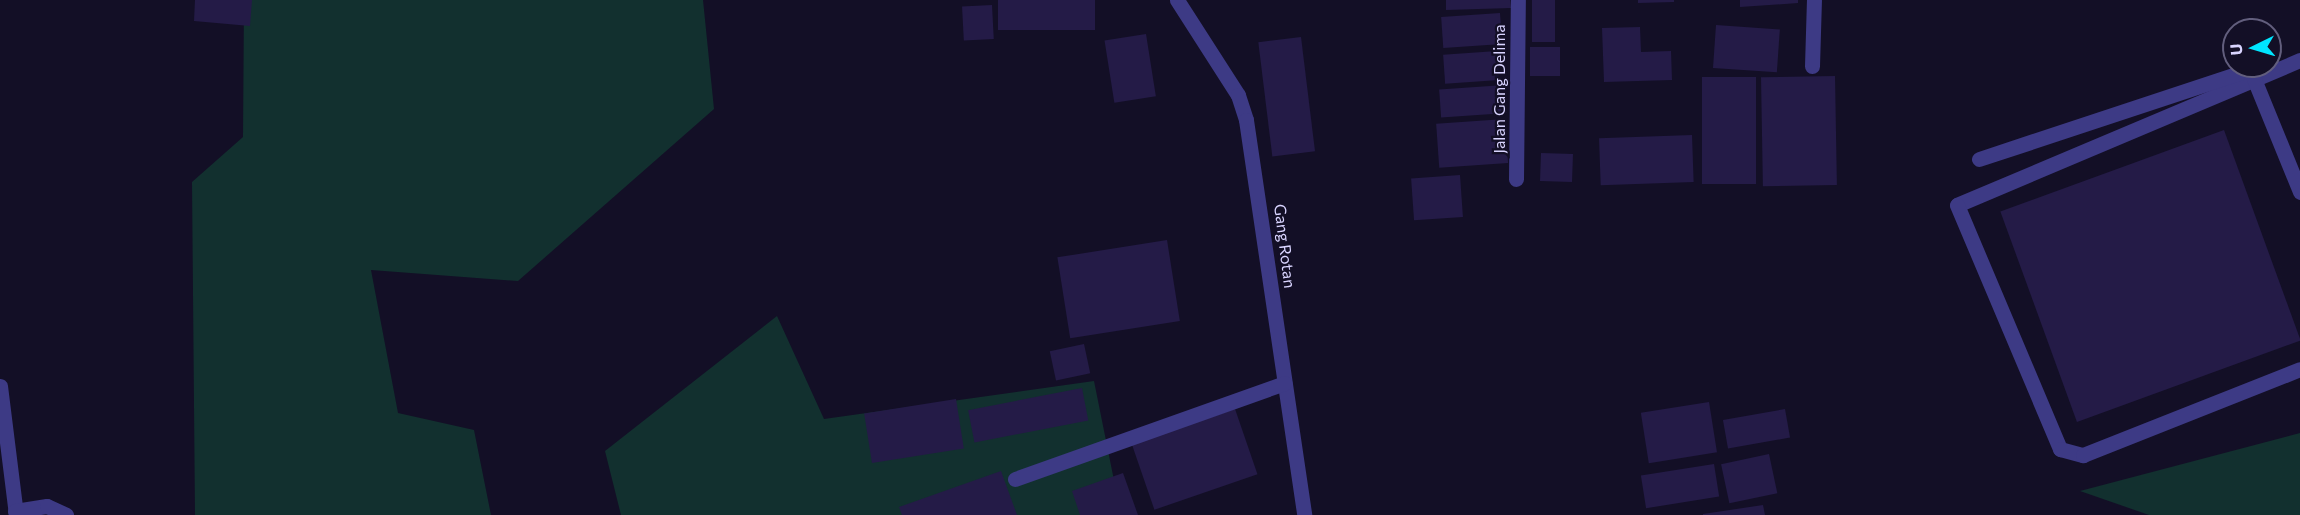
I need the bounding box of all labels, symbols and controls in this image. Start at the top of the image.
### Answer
north arrow [2222,18,2282,78]
street label: Jalan Gang Delima [1489,24,1509,154]
text: U [2226,43,2246,56]
street label: Gang Rotan [1270,203,1300,289]

